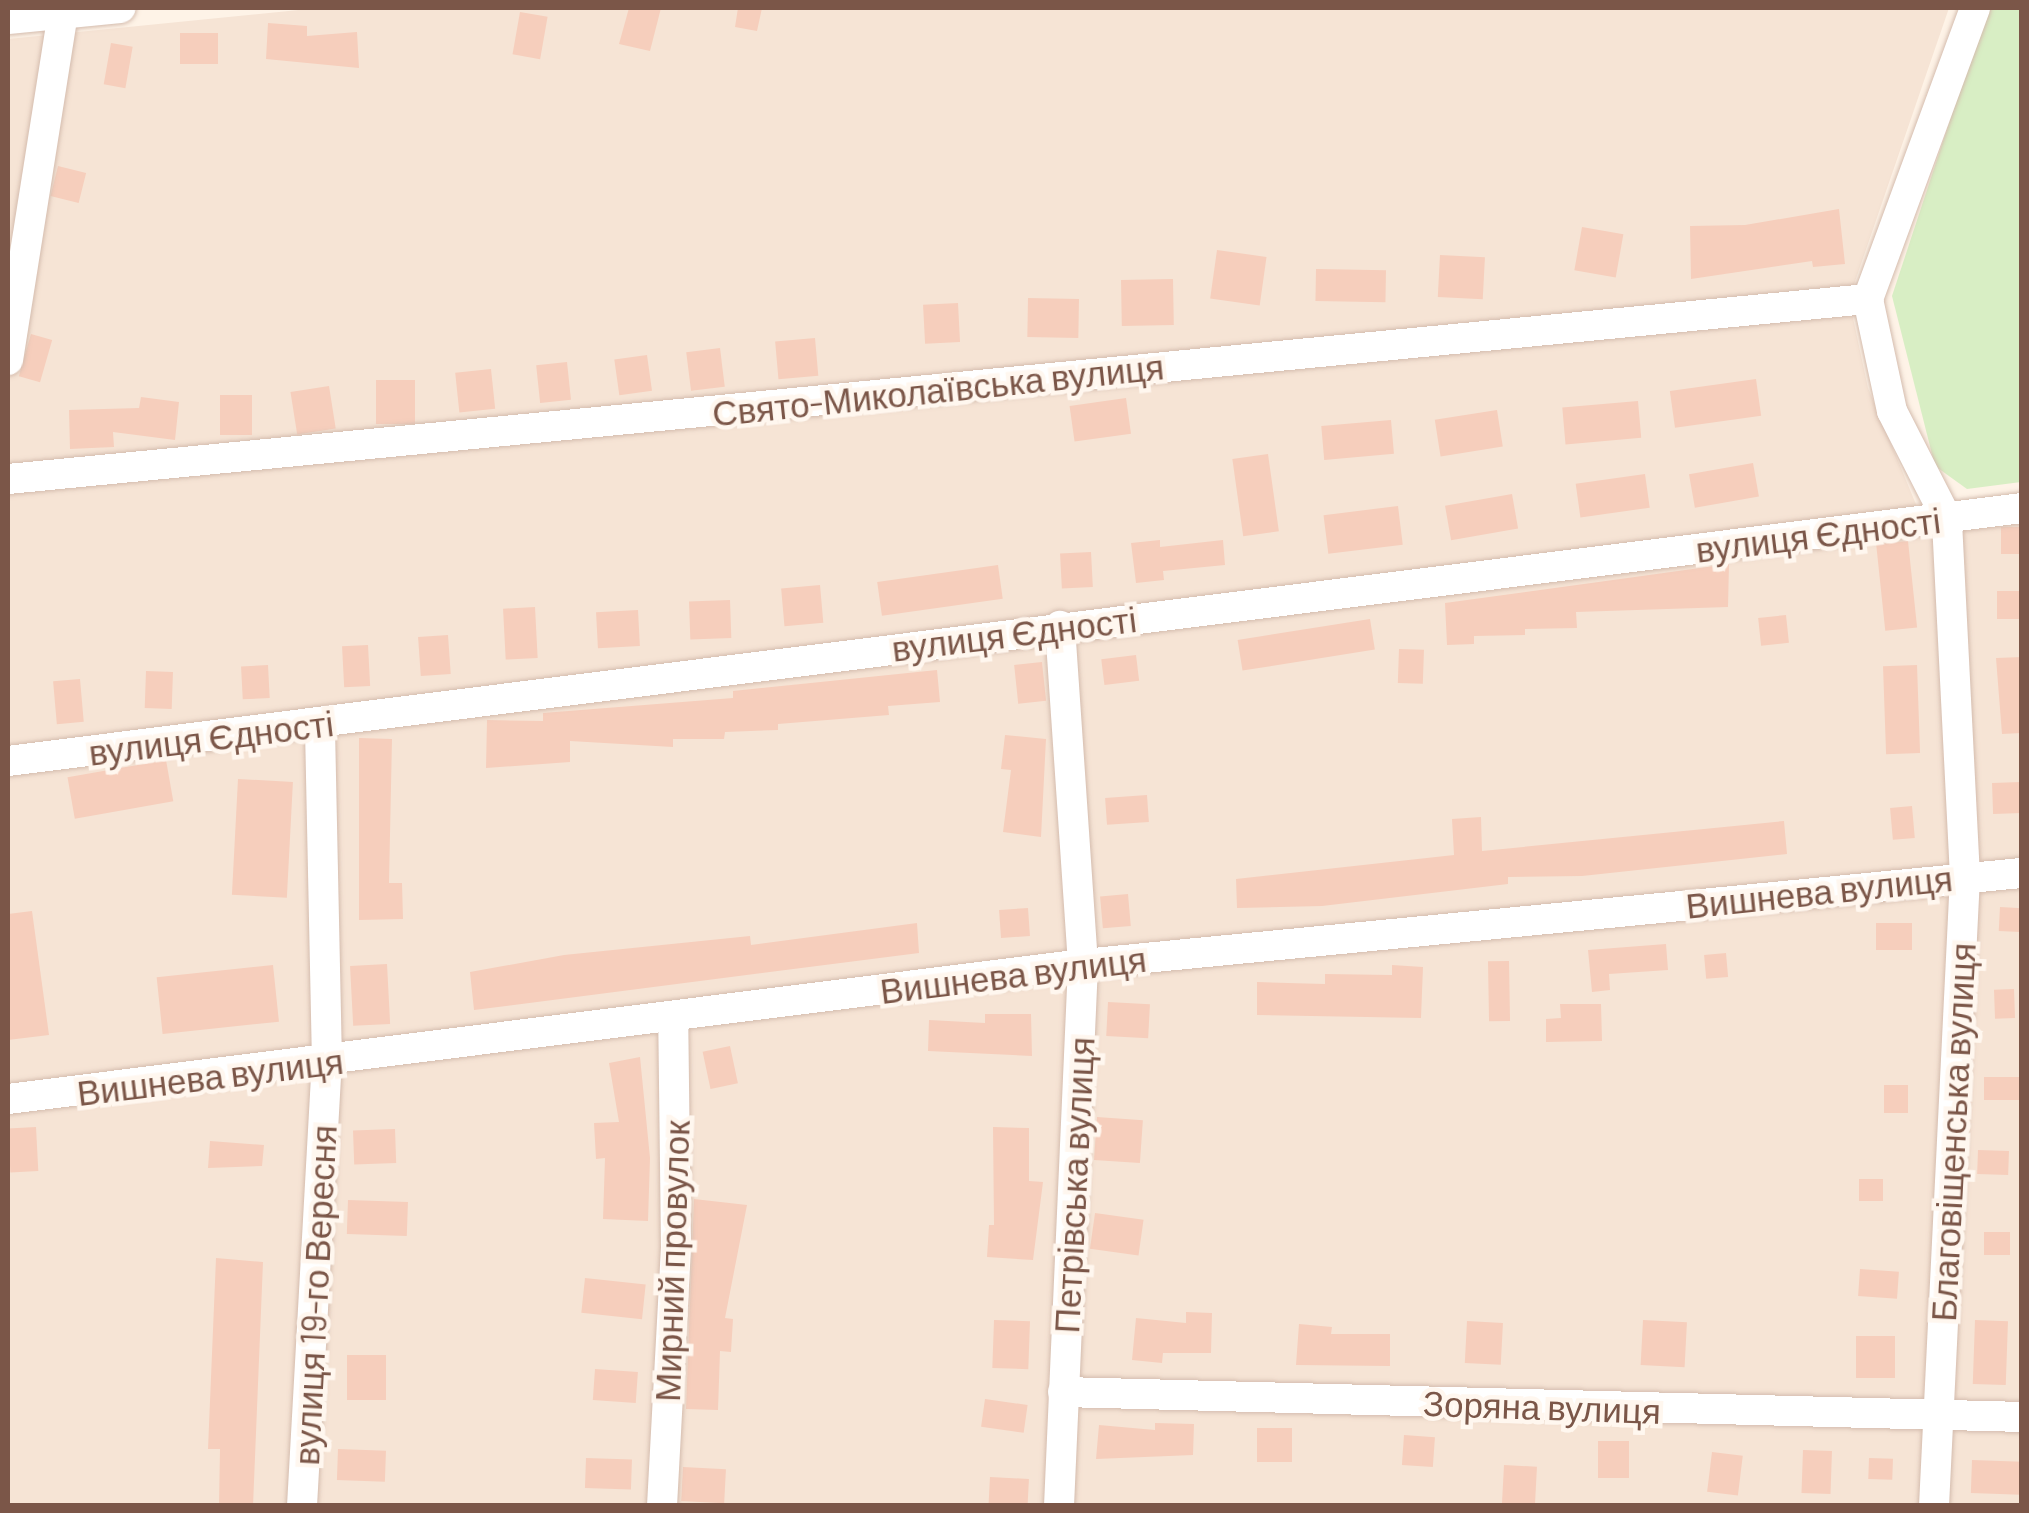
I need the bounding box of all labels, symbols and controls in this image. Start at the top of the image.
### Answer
street label: Свято-Миколаївська вулиця [710,344,1166,434]
street label: вулиця Єдності [1693,498,1943,570]
street label: вулиця Єдності [889,597,1139,669]
street label: вулиця Єдності [86,701,336,773]
street label: Вишнева вулиця [1684,856,1954,926]
street label: Вишнева вулиця [877,937,1149,1011]
street label: Благовіщенська вулиця [1921,942,1983,1322]
street label: Петрівська вулиця [1044,1036,1102,1334]
street label: Вишнева вулиця [74,1039,346,1113]
street label: Мирний провулок [645,1120,697,1402]
street label: вулиця 19-го Вересня [284,1124,344,1466]
street label: Зоряна вулиця [1422,1381,1662,1431]

